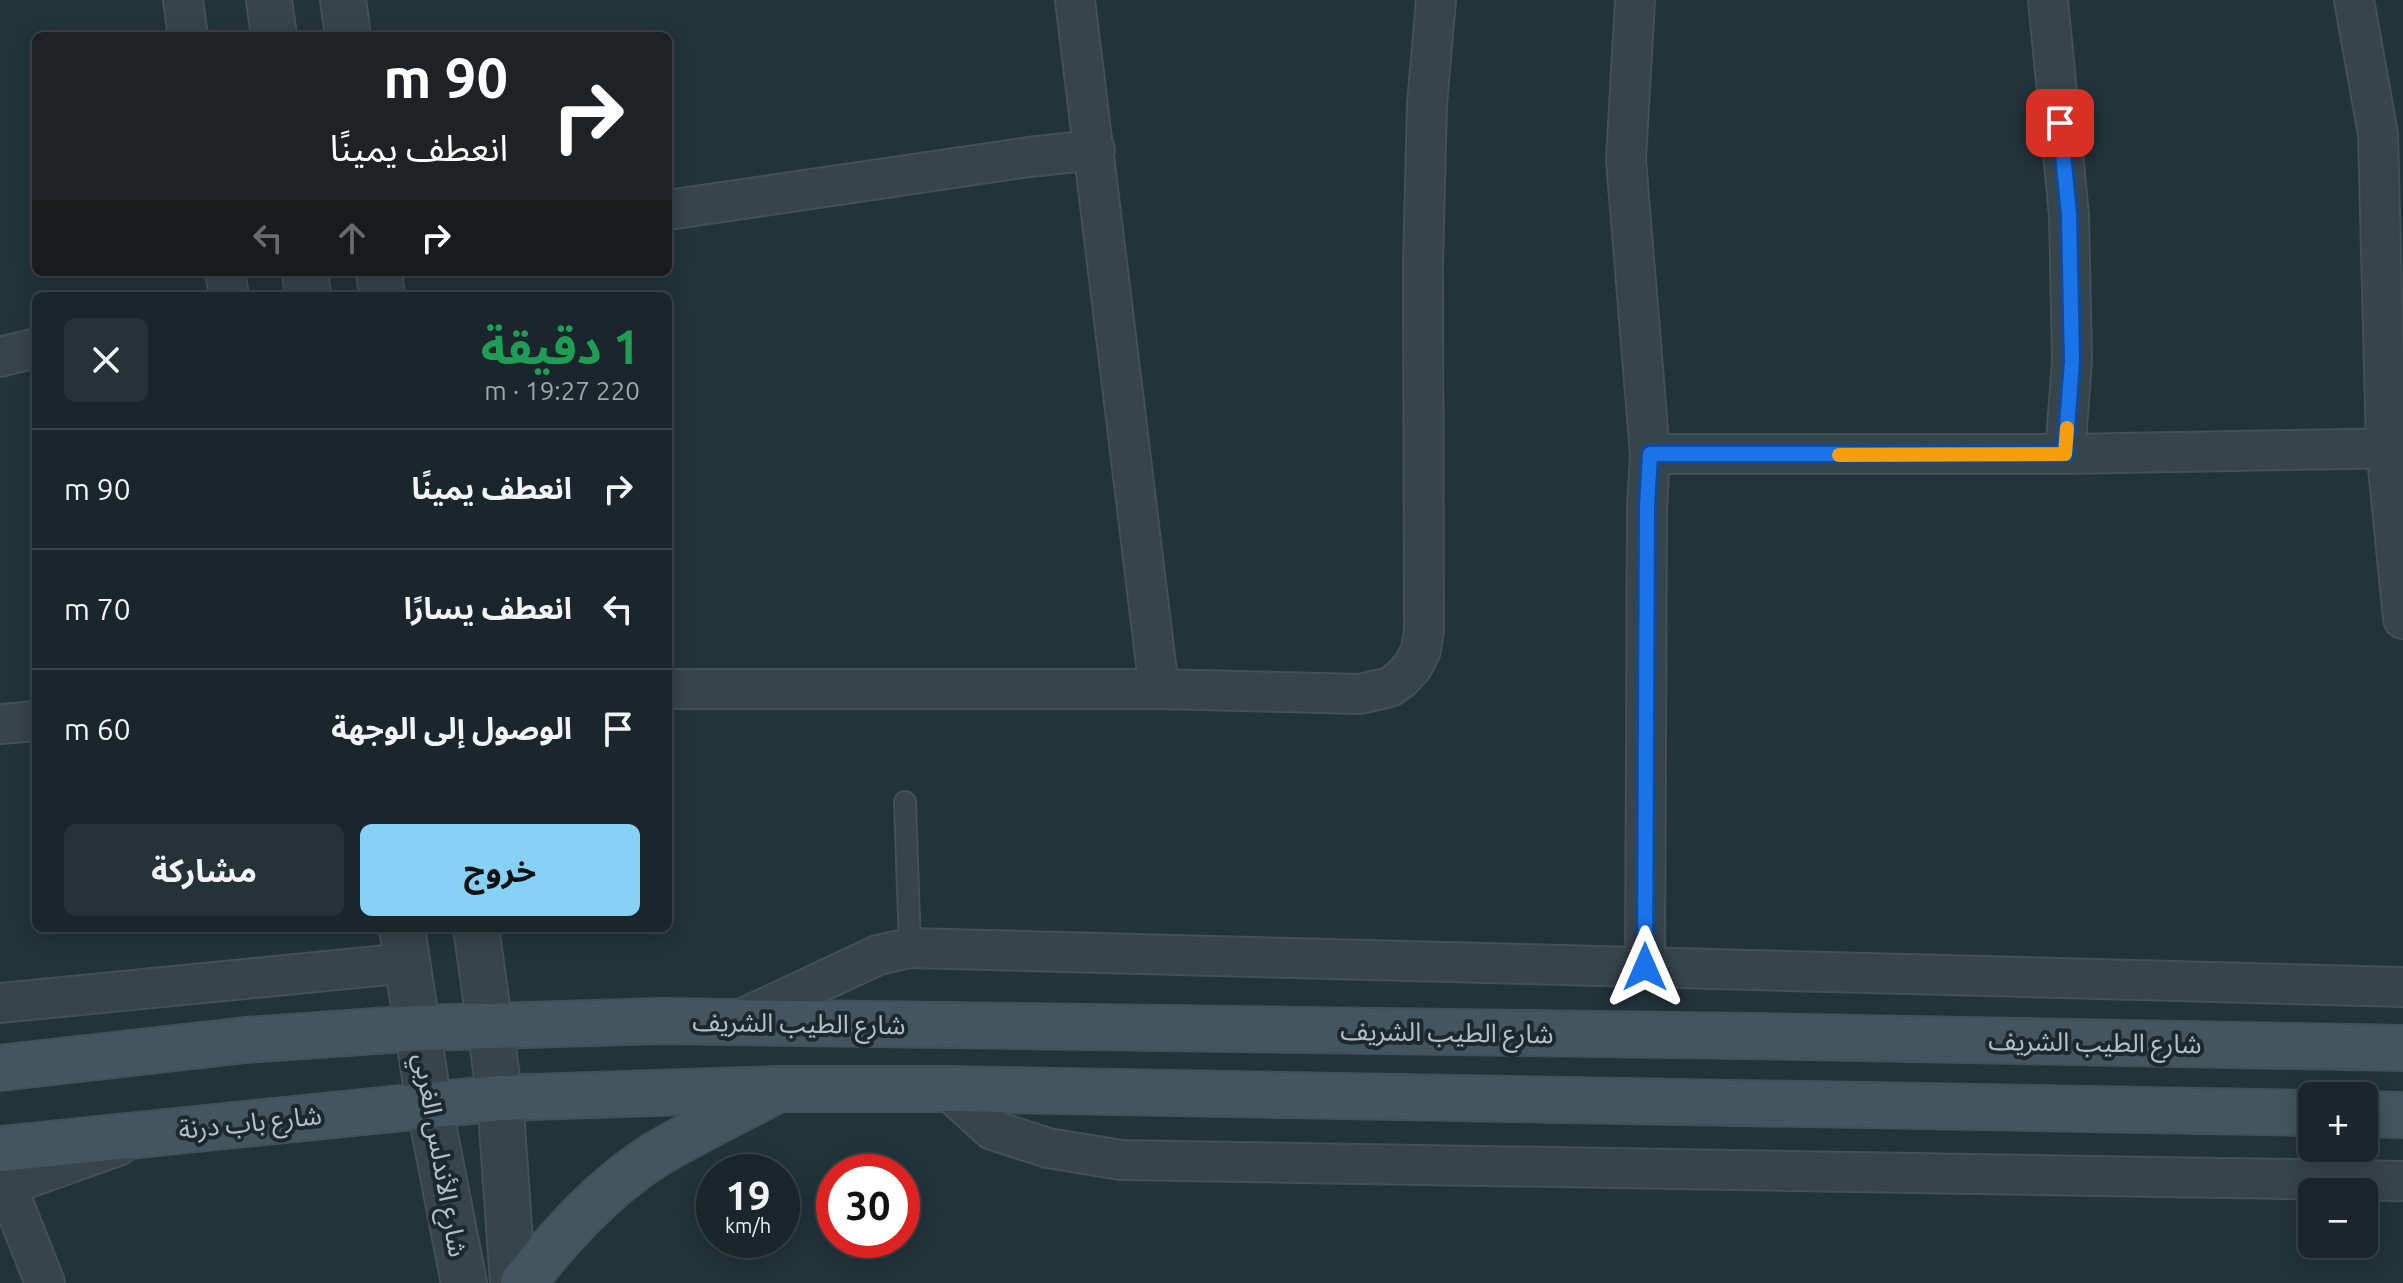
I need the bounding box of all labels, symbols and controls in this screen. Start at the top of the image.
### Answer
text: 90 m [383,46,508,109]
icon: right [536,64,640,168]
pin [2026,89,2094,157]
icon: arrive [2038,101,2082,145]
text: انعطف يمينًا [330,127,508,168]
icon: left [246,216,290,260]
icon: ahead [330,216,374,260]
icon: right [414,216,458,260]
button: close [64,318,148,402]
text: 1 دقيقة [481,319,640,373]
text: 220 m · 19:27 [484,376,640,405]
icon: right [596,467,640,511]
text: انعطف يمينًا [412,471,572,505]
text: 90 m [64,472,131,506]
icon: left [596,587,640,631]
text: انعطف يسارًا [404,591,572,625]
text: 70 m [64,592,131,626]
icon: arrive [596,707,640,751]
text: الوصول إلى الوجهة [331,711,572,745]
text: 60 m [64,712,131,746]
button: مشاركة [64,824,344,916]
button: خروج [360,824,640,916]
position arrow [1603,925,1687,1009]
street label: شارع الطيب الشريف [692,1007,906,1044]
street label: شارع الطيب الشريف [1340,1016,1554,1053]
street label: شارع الطيب الشريف [1988,1026,2202,1063]
street label: شارع الأندلس الغربي [403,1051,473,1260]
map controls [2298,1082,2378,1258]
button: + [2298,1082,2378,1162]
street label: شارع باب درنة [177,1100,324,1149]
speed limit sign: 30 [816,1154,920,1258]
text: 19 [725,1173,771,1218]
button: − [2298,1178,2378,1258]
text: km/h [725,1214,771,1237]

